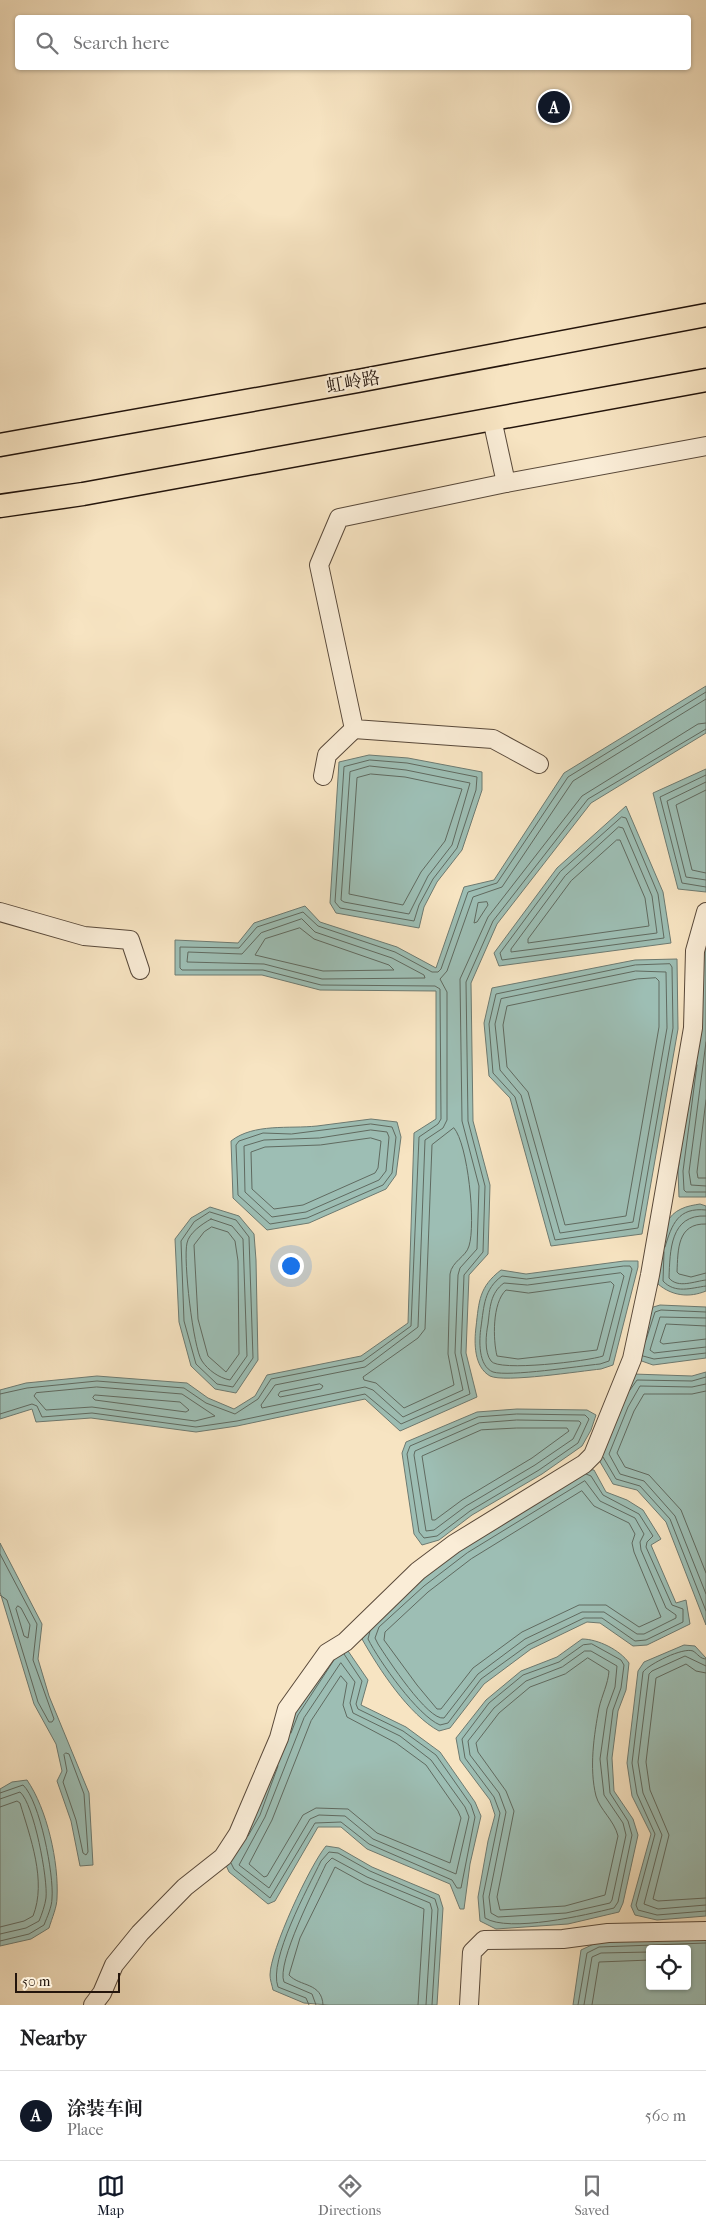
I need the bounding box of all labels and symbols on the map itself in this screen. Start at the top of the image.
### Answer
pin: A [538,88,570,126]
street label: 虹岭路 [325,367,381,398]
your location [278,1253,304,1279]
scale bar [15,1970,120,1993]

